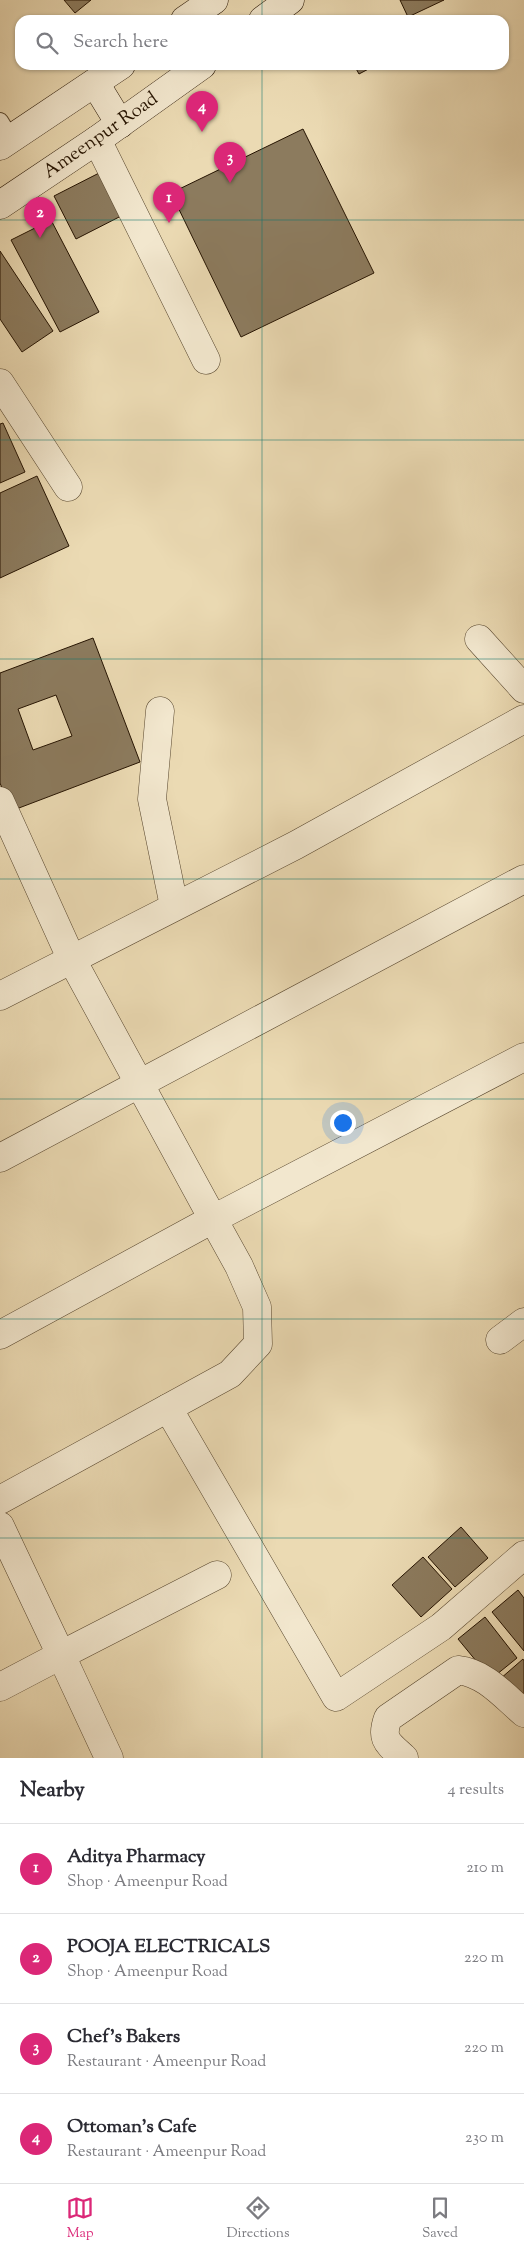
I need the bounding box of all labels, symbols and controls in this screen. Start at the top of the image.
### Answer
search box [15,15,509,70]
icon: search [33,29,61,57]
text: Search here [73,29,168,56]
street label: Ameenpur Road [38,86,164,186]
pin: 4 [186,91,218,132]
pin: 3 [214,142,246,183]
pin: 1 [153,182,185,223]
pin: 2 [24,197,56,238]
your location [330,1110,356,1136]
text: Nearby [20,1776,85,1806]
text: 4 results [448,1779,504,1802]
text: Aditya Pharmacy [67,1844,206,1871]
text: 1 [33,1857,39,1880]
text: 210 m [466,1857,504,1880]
text: Shop · Ameenpur Road [67,1871,228,1894]
text: POOJA ELECTRICALS [67,1934,270,1961]
text: 2 [32,1947,40,1970]
text: 220 m [464,1947,504,1970]
text: Shop · Ameenpur Road [67,1961,228,1984]
text: Chef's Bakers [67,2024,180,2051]
text: 3 [33,2037,39,2060]
text: 220 m [464,2037,504,2060]
text: Restaurant · Ameenpur Road [67,2051,266,2074]
text: Ottoman's Cafe [67,2114,197,2141]
text: 4 [32,2127,40,2150]
text: 230 m [465,2127,504,2150]
text: Restaurant · Ameenpur Road [67,2141,266,2164]
tab: Map [66,2194,94,2244]
tab: Directions [226,2194,290,2244]
tab: Saved [422,2194,458,2244]

